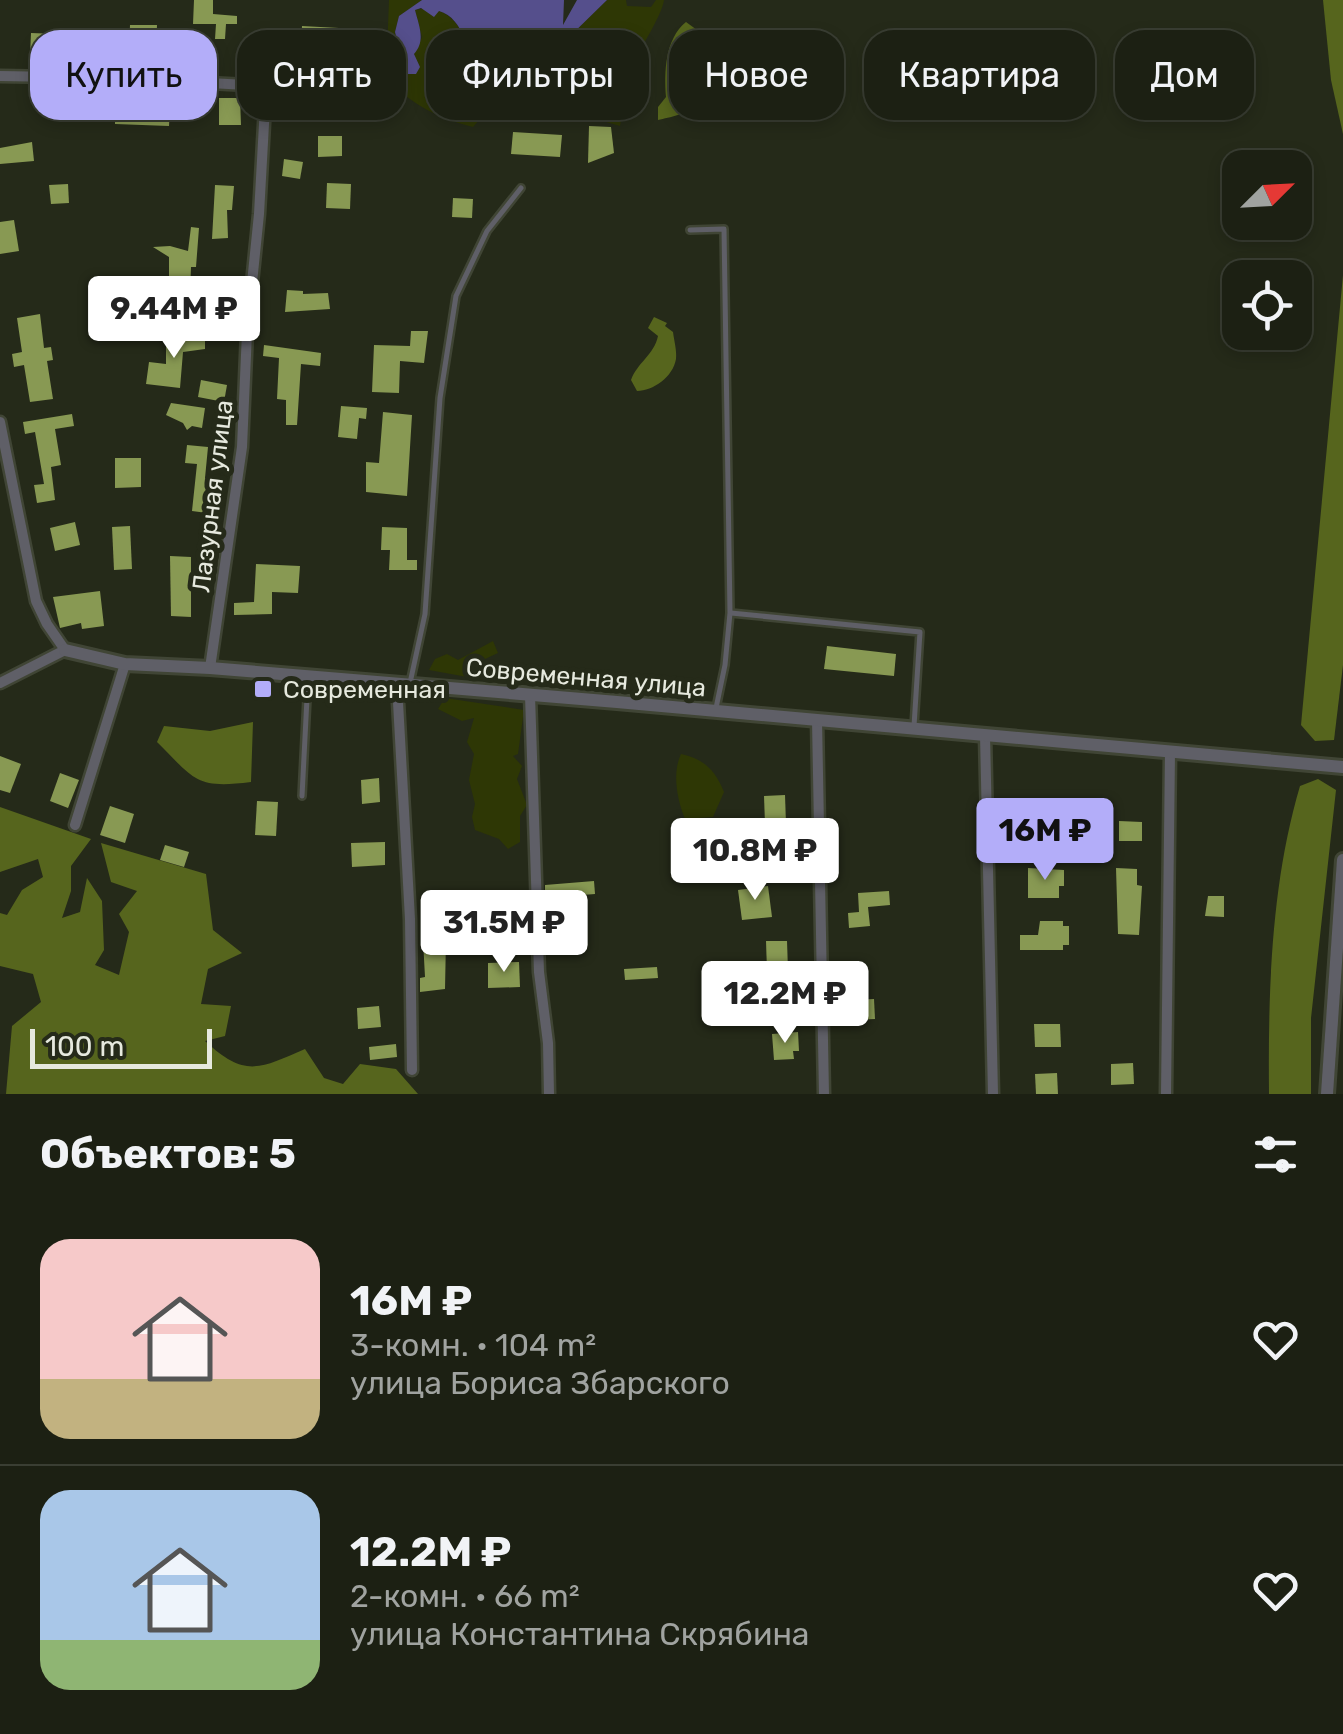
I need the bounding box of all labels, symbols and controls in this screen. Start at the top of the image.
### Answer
chip: Купить [30,30,217,120]
chip: Снять [237,30,406,120]
chip: Фильтры [426,30,649,120]
chip: Новое [669,30,844,120]
chip: Квартира [864,30,1095,120]
chip: Дом [1115,30,1254,120]
north arrow [1222,150,1312,240]
map controls [1222,150,1312,350]
button: locate [1222,260,1312,350]
pin: 9.44M ₽ [82,276,266,361]
text: 9.44M ₽ [110,289,238,327]
street label: Лазурная улица [186,398,239,594]
street label: Современная улица [465,653,707,702]
place label: Современная [283,675,446,704]
marker: Современная [252,678,274,700]
pin: 16M ₽ [975,798,1115,883]
text: 16M ₽ [998,811,1092,849]
pin: 10.8M ₽ [663,818,847,903]
text: 10.8M ₽ [693,831,817,869]
pin: 31.5M ₽ [412,890,596,975]
text: 31.5M ₽ [443,903,565,941]
pin: 12.2M ₽ [693,961,877,1046]
text: 12.2M ₽ [724,974,846,1012]
scale bar [30,1024,212,1068]
text: 100 m [45,1030,124,1063]
icon: filters [1248,1127,1303,1182]
text: Объектов: 5 [40,1129,296,1179]
text: 16M ₽ [350,1276,472,1326]
icon: home [120,1279,240,1399]
icon: heart [1248,1312,1303,1367]
text: 3-комн. · 104 m² [350,1326,596,1364]
text: улица Бориса Збарского [350,1364,730,1402]
text: 12.2M ₽ [350,1527,511,1577]
icon: home [120,1530,240,1650]
icon: heart [1248,1563,1303,1618]
text: 2-комн. · 66 m² [350,1577,580,1615]
text: улица Константина Скрябина [350,1615,810,1653]

